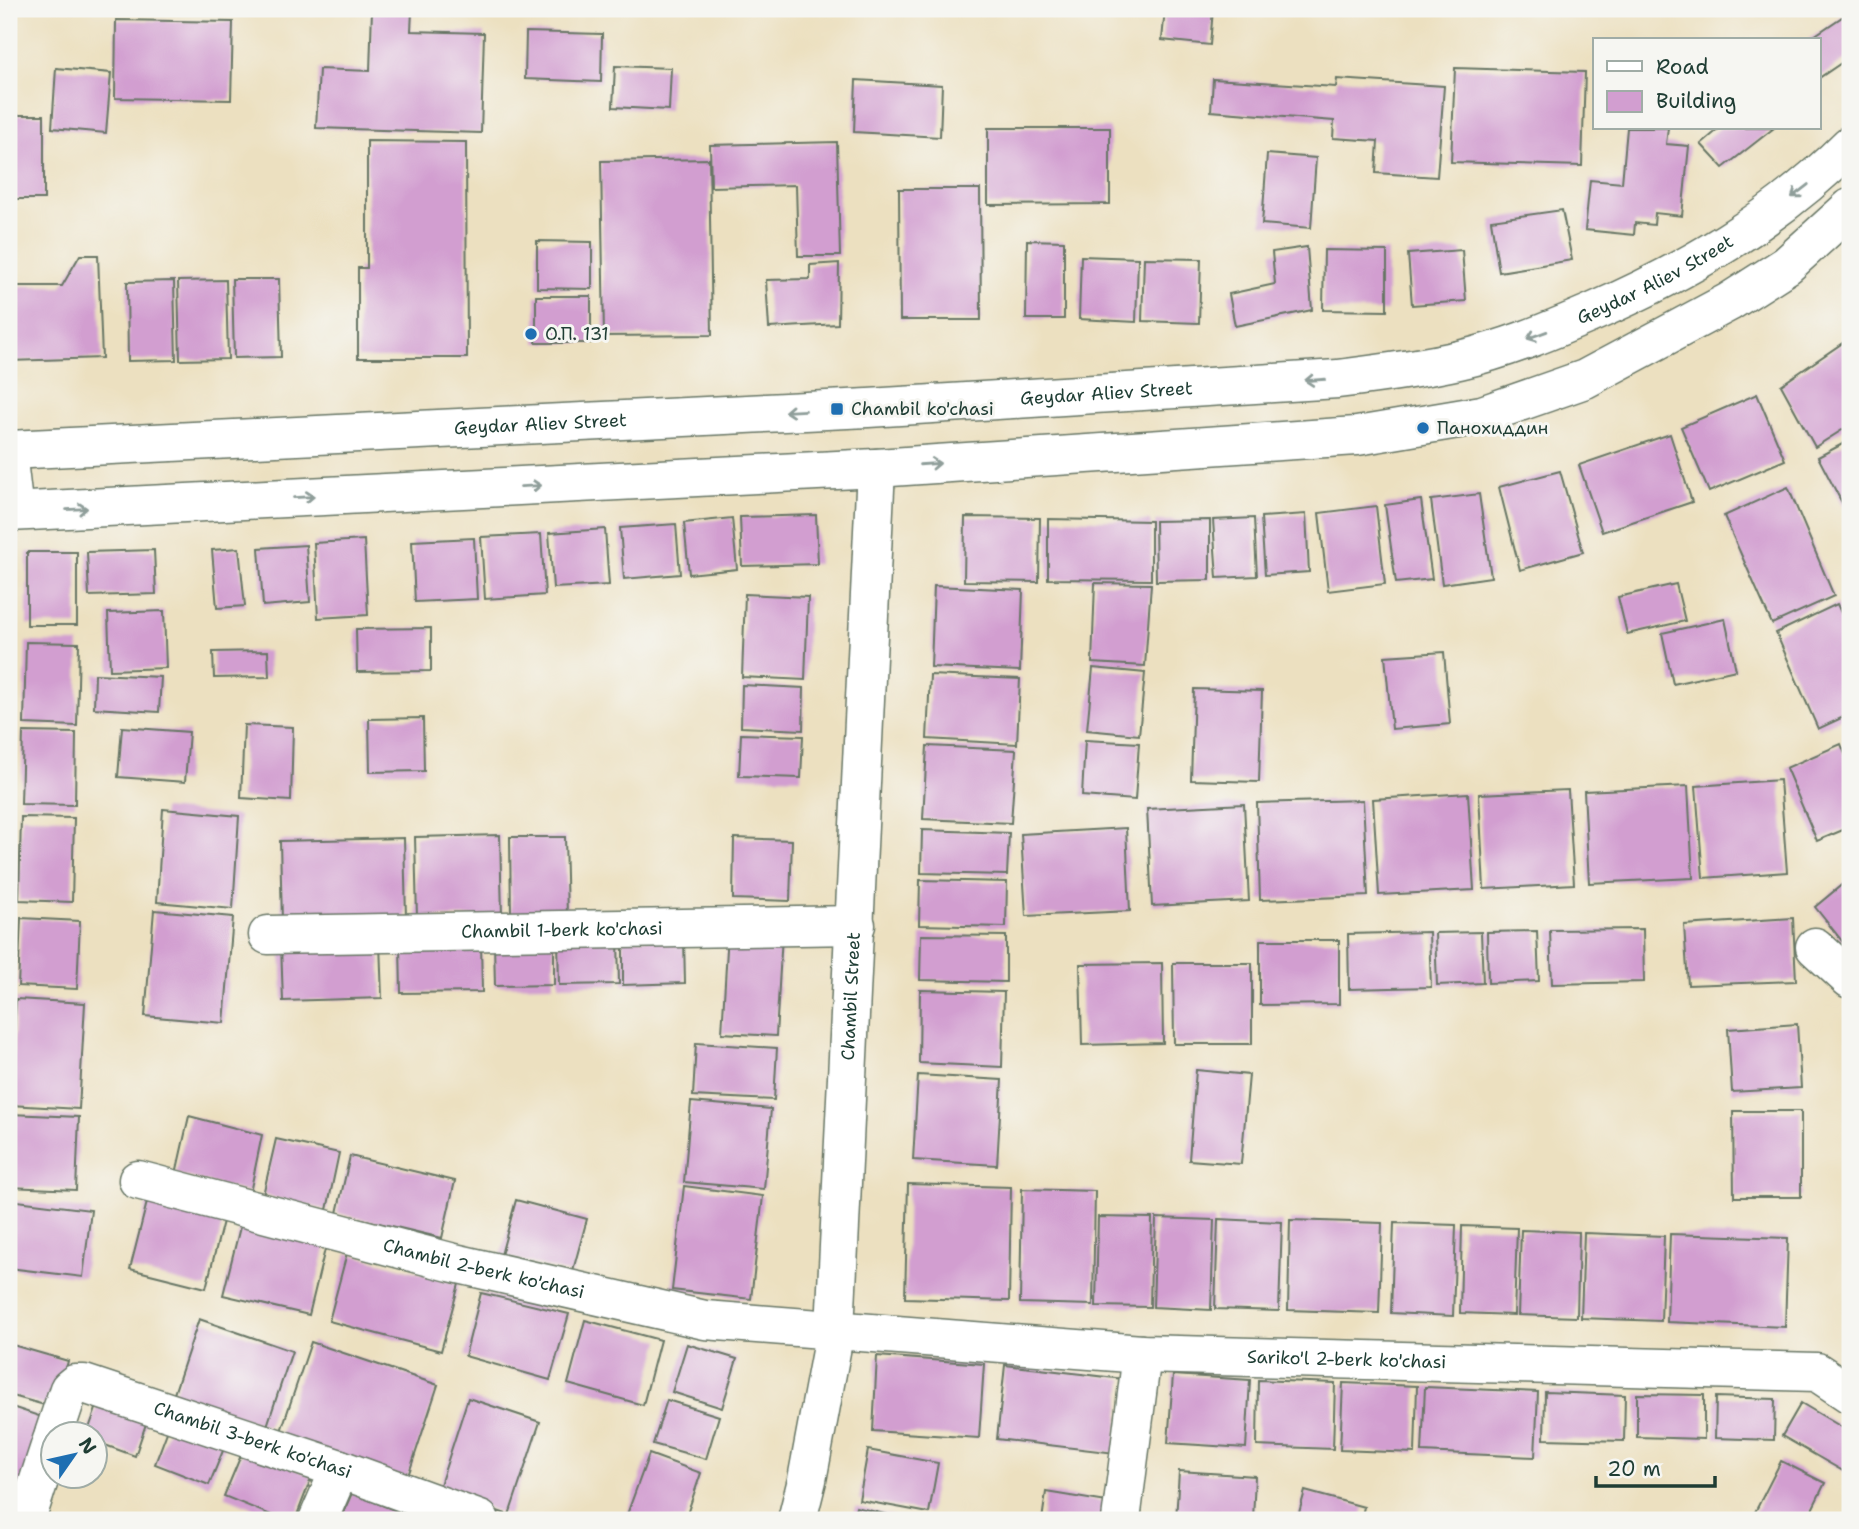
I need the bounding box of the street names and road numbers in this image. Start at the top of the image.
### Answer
street label: Geydar Aliev Street [1573,229,1738,330]
street label: Geydar Aliev Street [1019,376,1194,411]
street label: Geydar Aliev Street [453,408,627,440]
street label: Chambil 1-berk ko'chasi [461,916,663,944]
street label: Chambil Street [836,931,866,1061]
street label: Chambil 2-berk ko'chasi [380,1233,587,1304]
street label: Sariko'l 2-berk ko'chasi [1247,1345,1446,1374]
street label: Chambil 3-berk ko'chasi [151,1396,355,1484]

